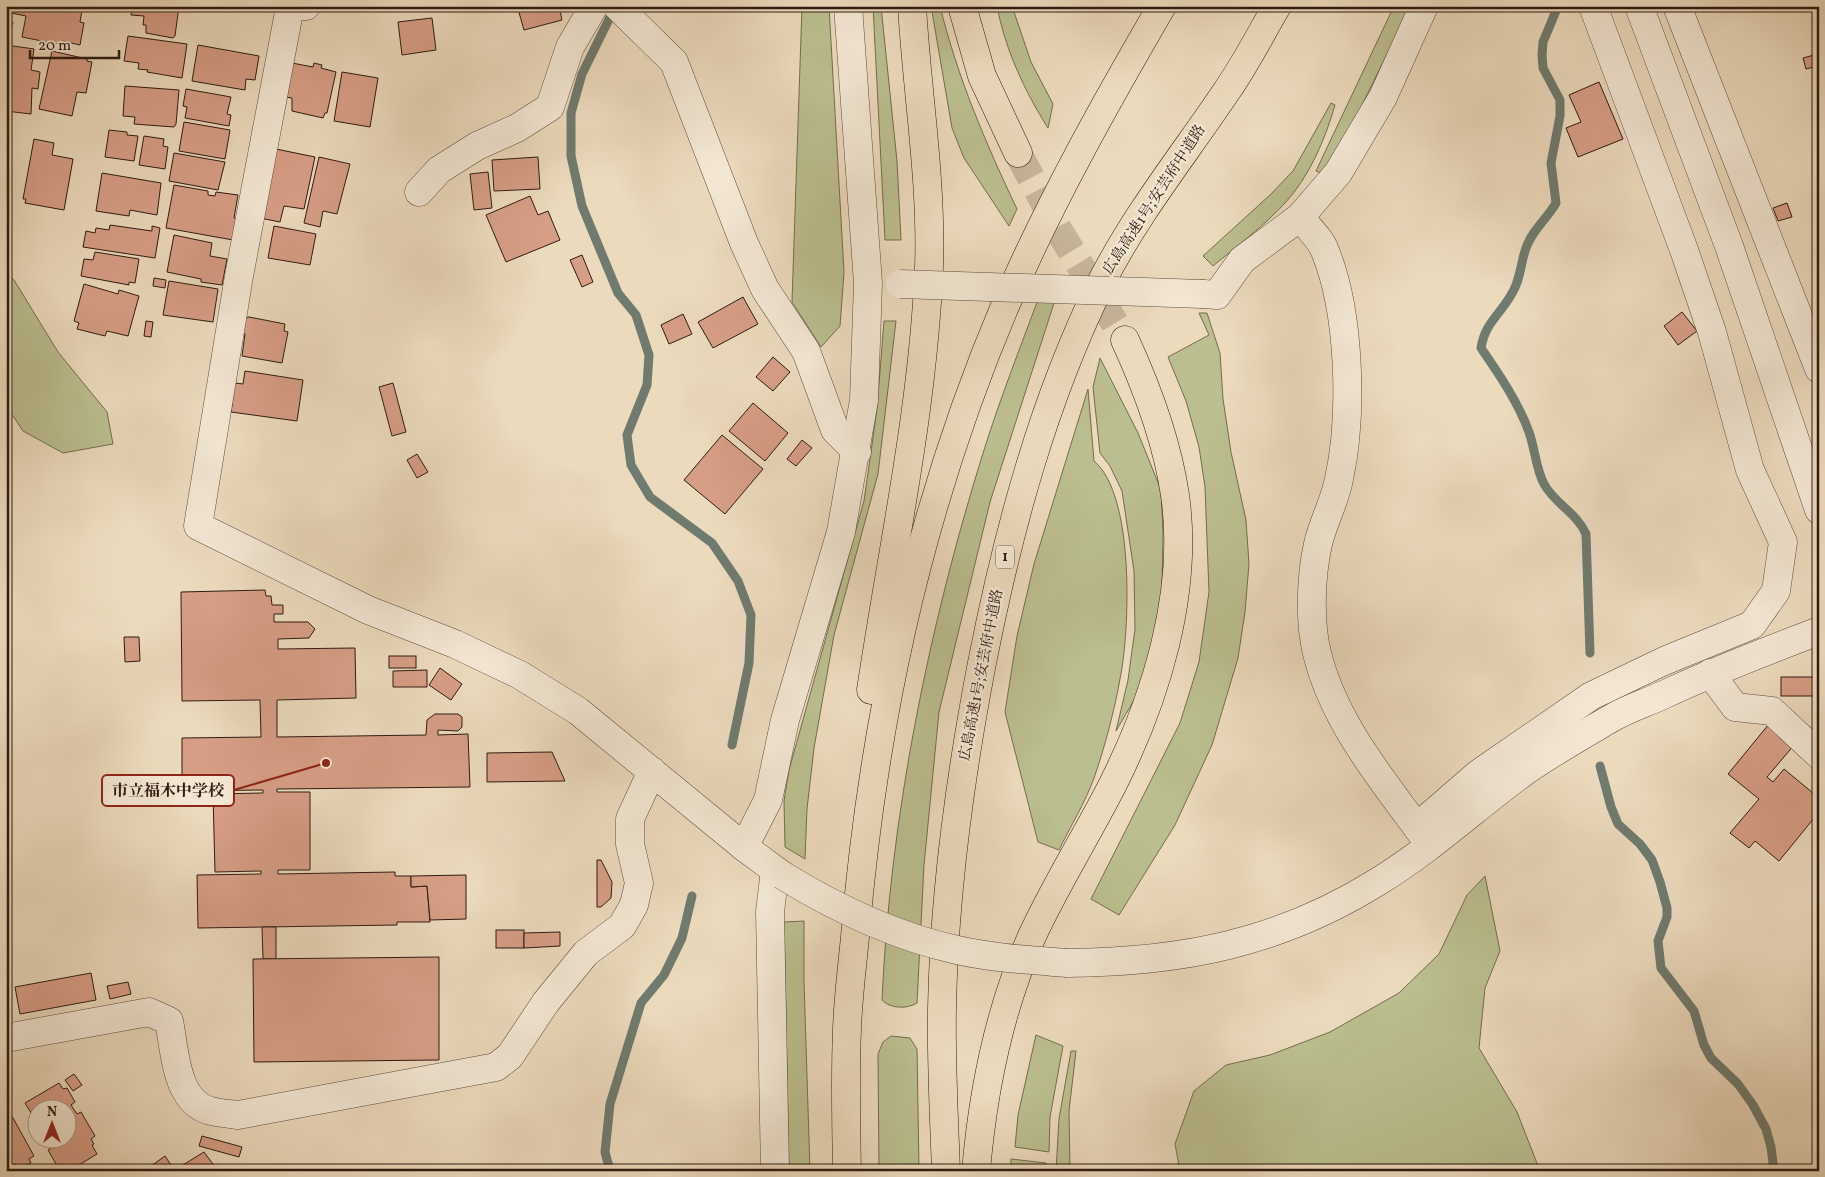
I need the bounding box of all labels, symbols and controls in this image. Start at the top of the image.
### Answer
scale bar [30,28,119,60]
text: 20 m [38,36,71,57]
street label: 広島高速1号;安芸府中道路 [1099,121,1211,279]
road number: 1 [996,546,1014,568]
street label: 広島高速1号;安芸府中道路 [955,587,1009,763]
callout: 市立福木中学校 [102,775,234,806]
text: 市立福木中学校 [112,781,225,803]
north arrow [28,1100,78,1150]
text: N [47,1103,57,1122]

